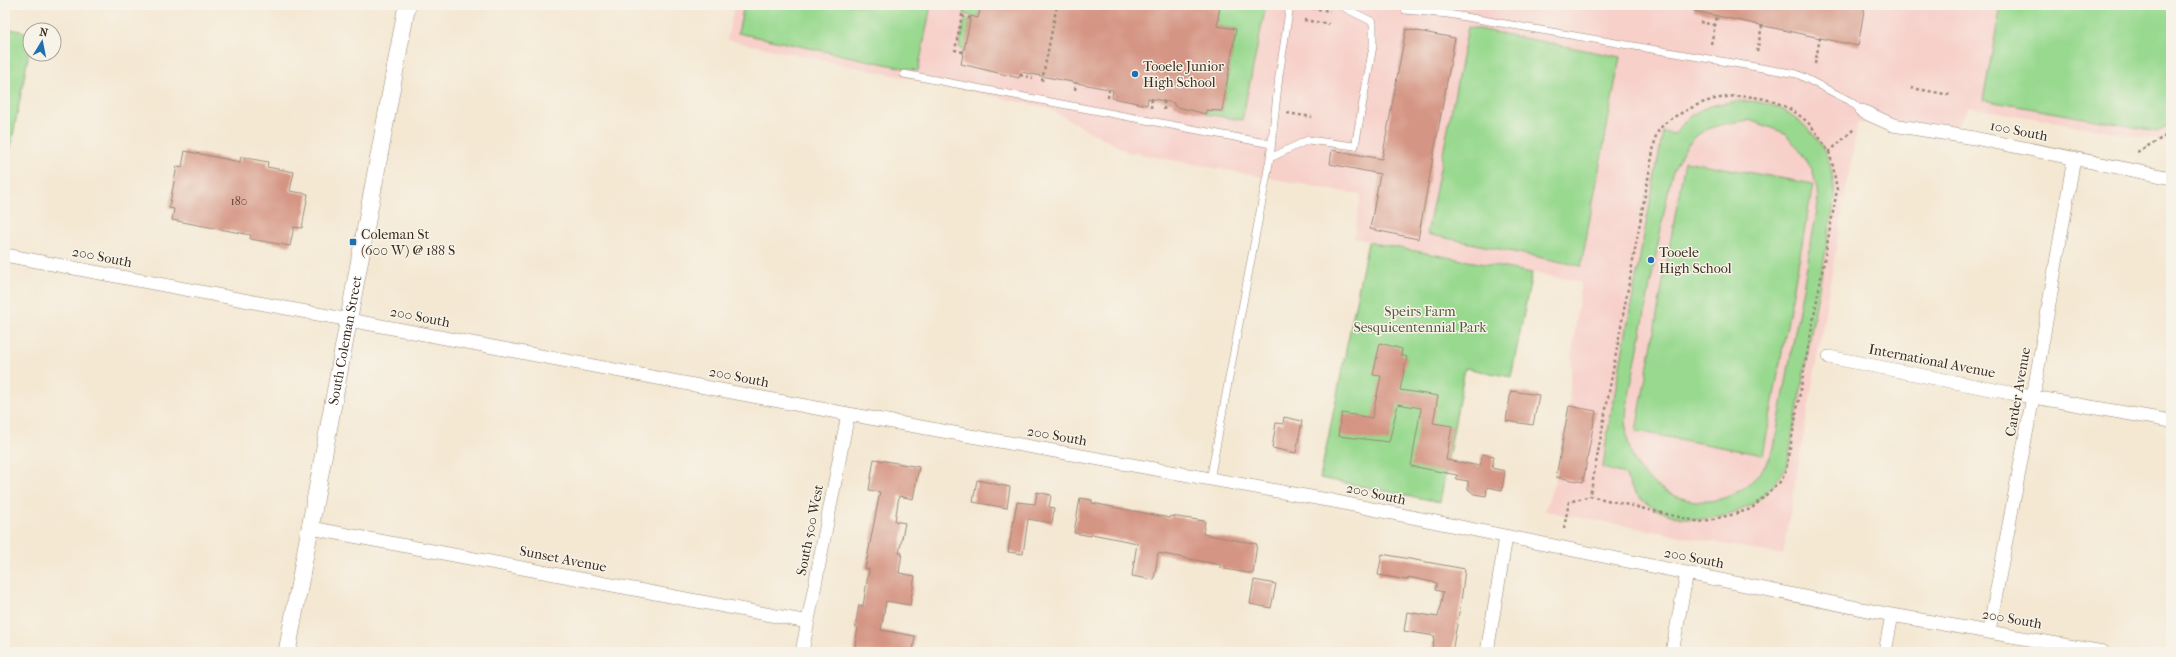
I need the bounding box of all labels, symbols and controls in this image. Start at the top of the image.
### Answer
north arrow [22,22,62,62]
text: N [38,26,50,40]
place label: Tooele Junior High School [1143,58,1224,91]
marker: Tooele Junior High School [1130,69,1140,79]
street label: 100 South [1989,117,2049,145]
house number: 180 [231,194,247,208]
place label: Coleman St (600 W) @ 188 S [361,226,455,259]
marker: Coleman St (600 W) @ 188 S [348,237,358,247]
street label: 200 South [71,243,133,271]
place label: Tooele High School [1659,244,1732,277]
marker: Tooele High School [1646,255,1656,265]
street label: South Coleman Street [324,274,365,406]
street label: 200 South [389,303,451,331]
park label: Speirs Farm Sesquicentennial Park [1353,303,1487,336]
street label: International Avenue [1867,340,1997,382]
street label: Carder Avenue [2002,346,2034,438]
street label: 200 South [708,363,770,391]
street label: 200 South [1026,422,1088,450]
street label: 200 South [1345,479,1408,509]
street label: South 500 West [793,483,827,577]
street label: Sunset Avenue [518,542,608,576]
street label: 200 South [1663,544,1725,572]
street label: 200 South [1981,605,2043,633]

